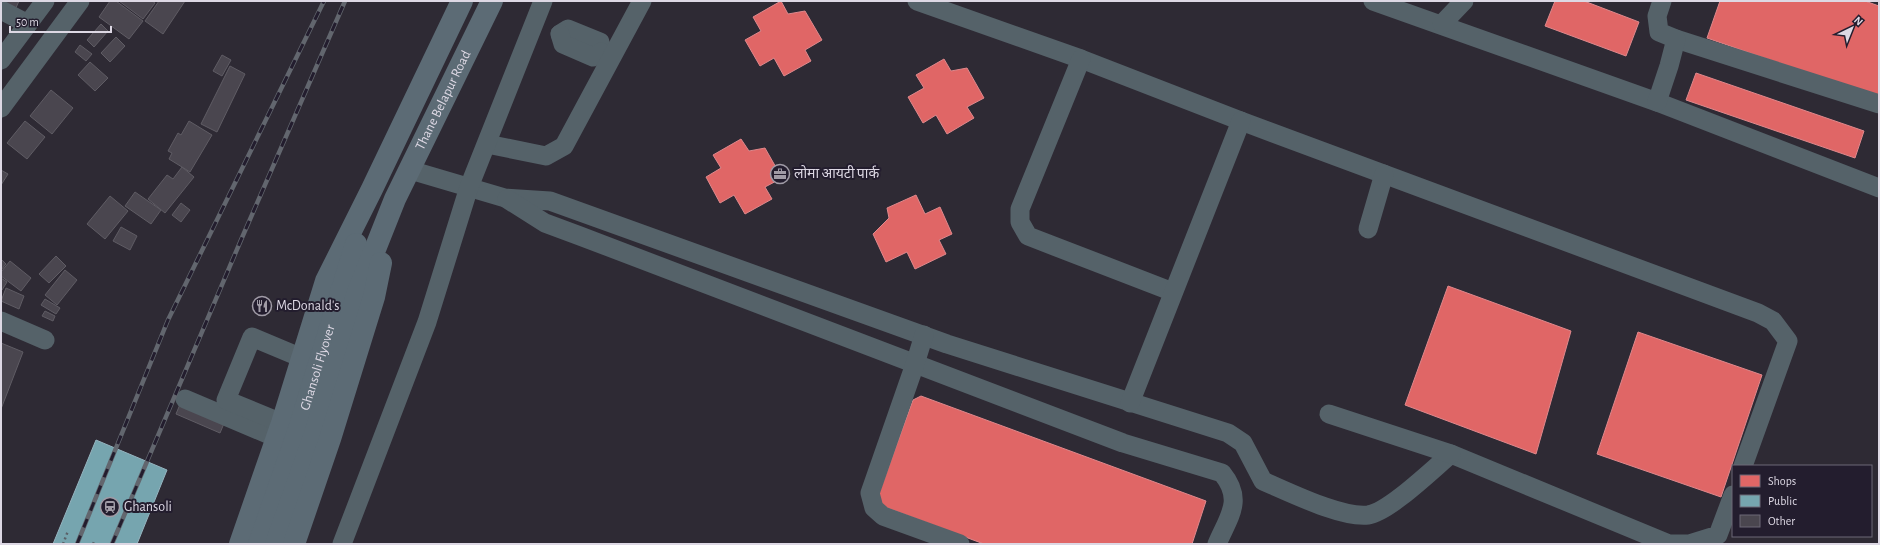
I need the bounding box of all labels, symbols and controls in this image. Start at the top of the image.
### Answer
scale bar [10,8,111,34]
north arrow [1832,8,1872,48]
text: N [1852,14,1865,28]
text: 50 m [16,16,39,28]
street label: Thane Belapur Road [413,48,474,152]
office icon: लोमा आयटी पार्क [769,163,791,185]
place label: लोमा आयटी पार्क [794,165,879,181]
restaurant icon: McDonald's [251,295,273,317]
place label: McDonald's [276,299,339,313]
street label: Ghansoli Flyover [298,323,338,412]
legend [1732,465,1872,537]
text: Shops [1768,475,1796,487]
text: Public [1768,495,1797,507]
station icon: Ghansoli [99,496,121,518]
place label: Ghansoli [124,500,172,514]
text: Other [1768,515,1795,527]

